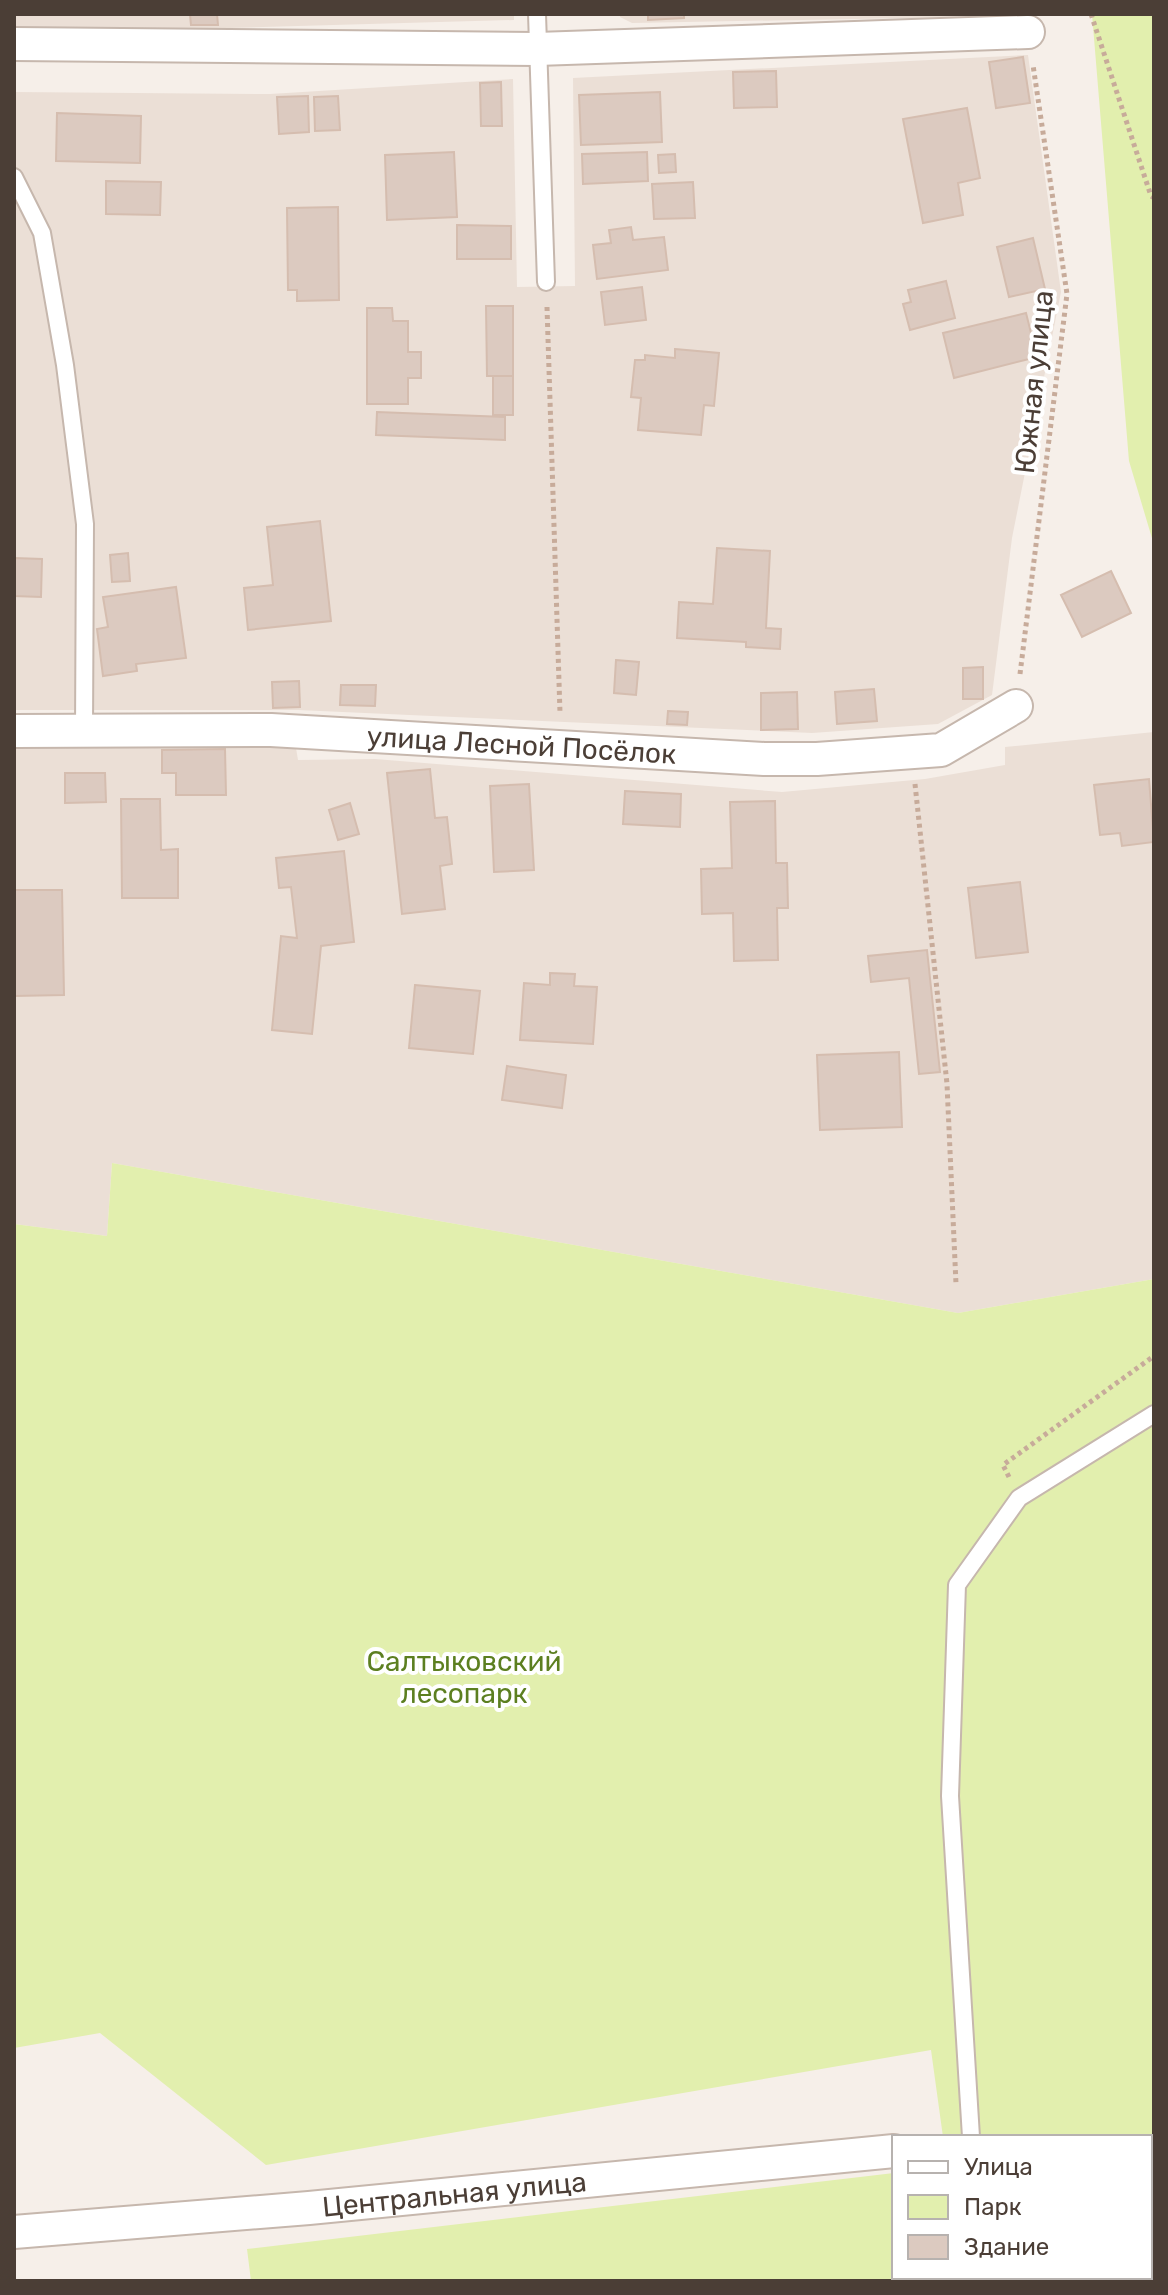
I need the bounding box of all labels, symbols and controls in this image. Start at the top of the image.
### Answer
street label: Южная улица [1008,289,1060,475]
street label: улица Лесной Посёлок [366,719,677,770]
park label: Салтыковский лесопарк [366,1645,562,1710]
legend [892,2135,1152,2279]
text: Улица [964,2153,1033,2181]
street label: Центральная улица [321,2165,588,2223]
text: Парк [964,2193,1022,2221]
text: Здание [964,2233,1049,2261]

